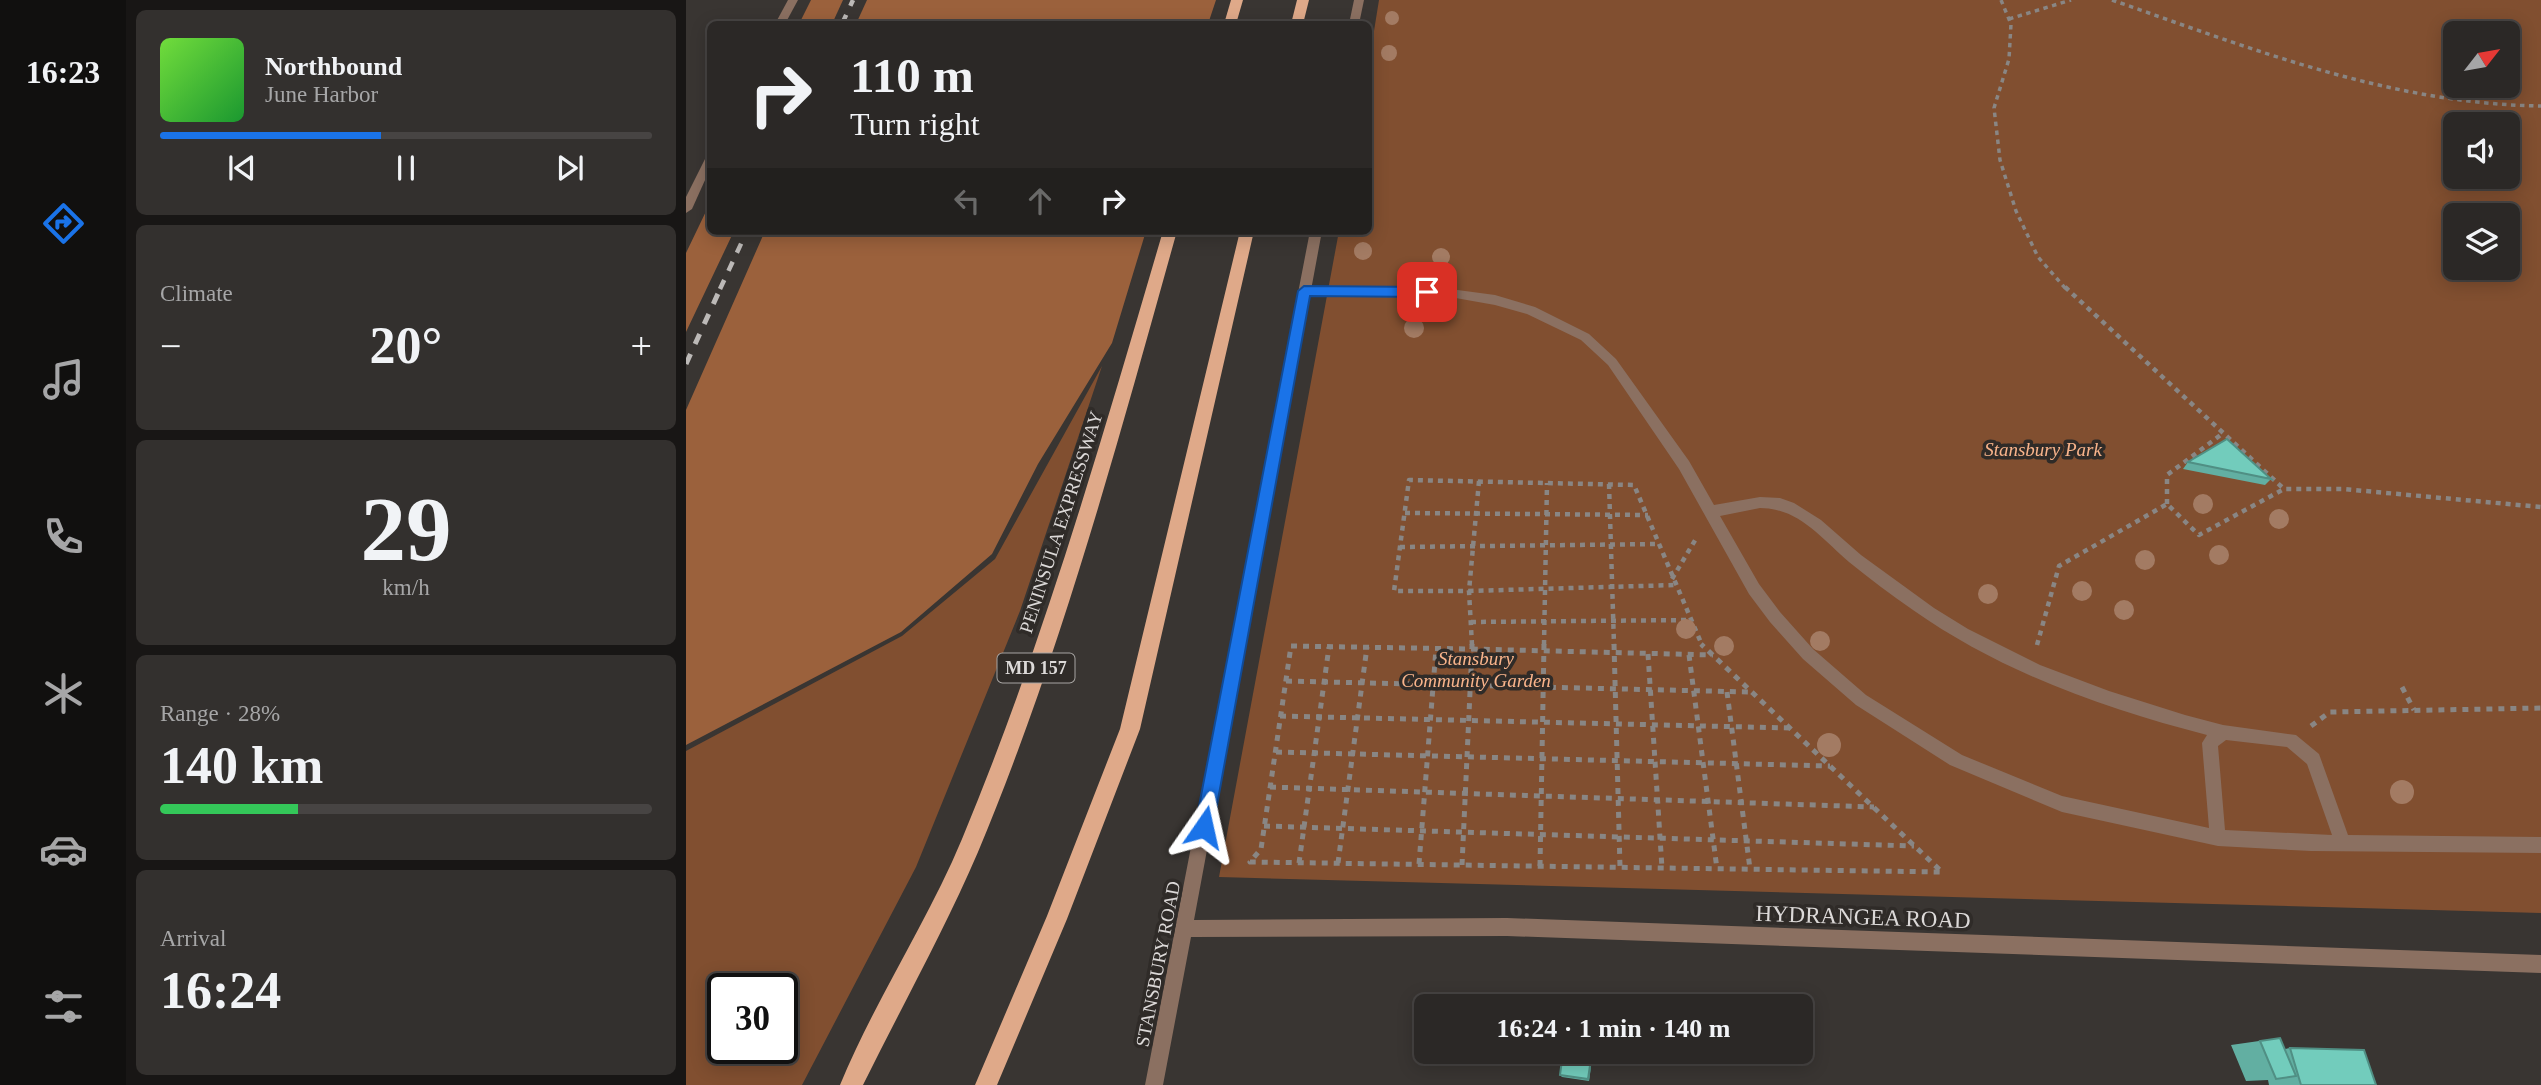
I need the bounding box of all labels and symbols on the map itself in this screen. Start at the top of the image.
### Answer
north arrow [2443,21,2520,98]
pin [1397,262,1457,322]
street label: PENINSULA EXPRESSWAY [1015,408,1107,636]
park label: Stansbury Park [1984,439,2102,460]
park label: Stansbury Community Garden [1401,648,1551,691]
road number: MD 157 [998,654,1074,682]
position arrow [1167,790,1241,864]
street label: STANSBURY ROAD [1132,879,1184,1049]
street label: HYDRANGEA ROAD [1755,901,1971,933]
speed limit sign: 30 [707,973,798,1064]

